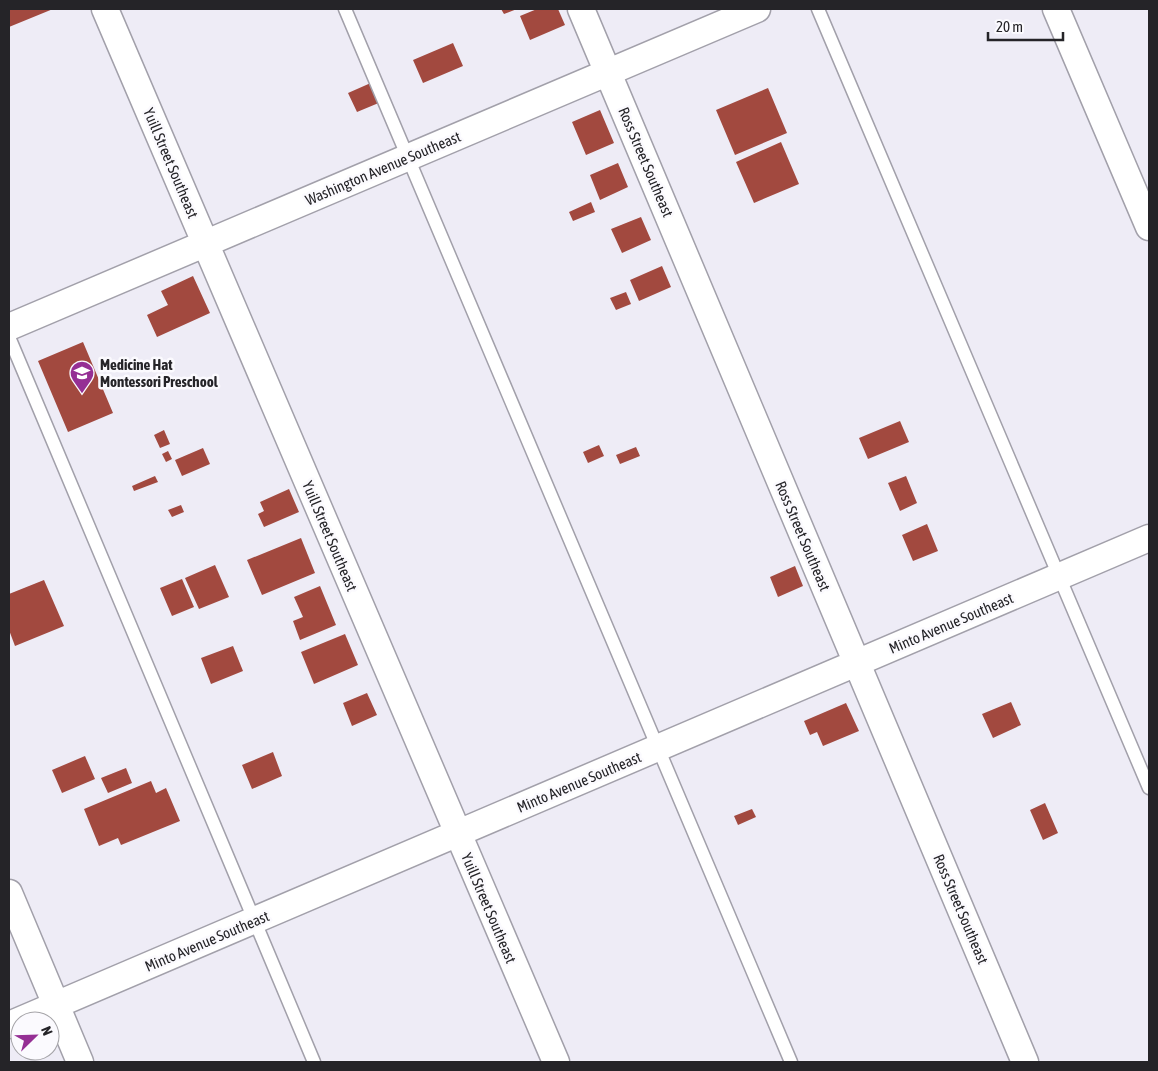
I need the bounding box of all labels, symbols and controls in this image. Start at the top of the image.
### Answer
scale bar [988,10,1063,42]
text: 20 m [996,18,1023,35]
street label: Ross Street Southeast [615,104,677,220]
street label: Yuill Street Southeast [140,105,202,221]
street label: Washington Avenue Southeast [303,128,463,208]
place label: Medicine Hat Montessori Preschool [100,356,219,390]
school or university icon: Medicine Hat Montessori Preschool [69,360,95,394]
street label: Yuill Street Southeast [299,478,361,594]
street label: Ross Street Southeast [772,478,834,594]
street label: Minto Avenue Southeast [886,589,1016,657]
street label: Minto Avenue Southeast [514,748,644,816]
street label: Yuill Street Southeast [458,850,520,966]
street label: Ross Street Southeast [930,851,992,967]
street label: Minto Avenue Southeast [142,907,272,975]
north arrow [10,1011,60,1061]
text: N [38,1024,56,1038]

